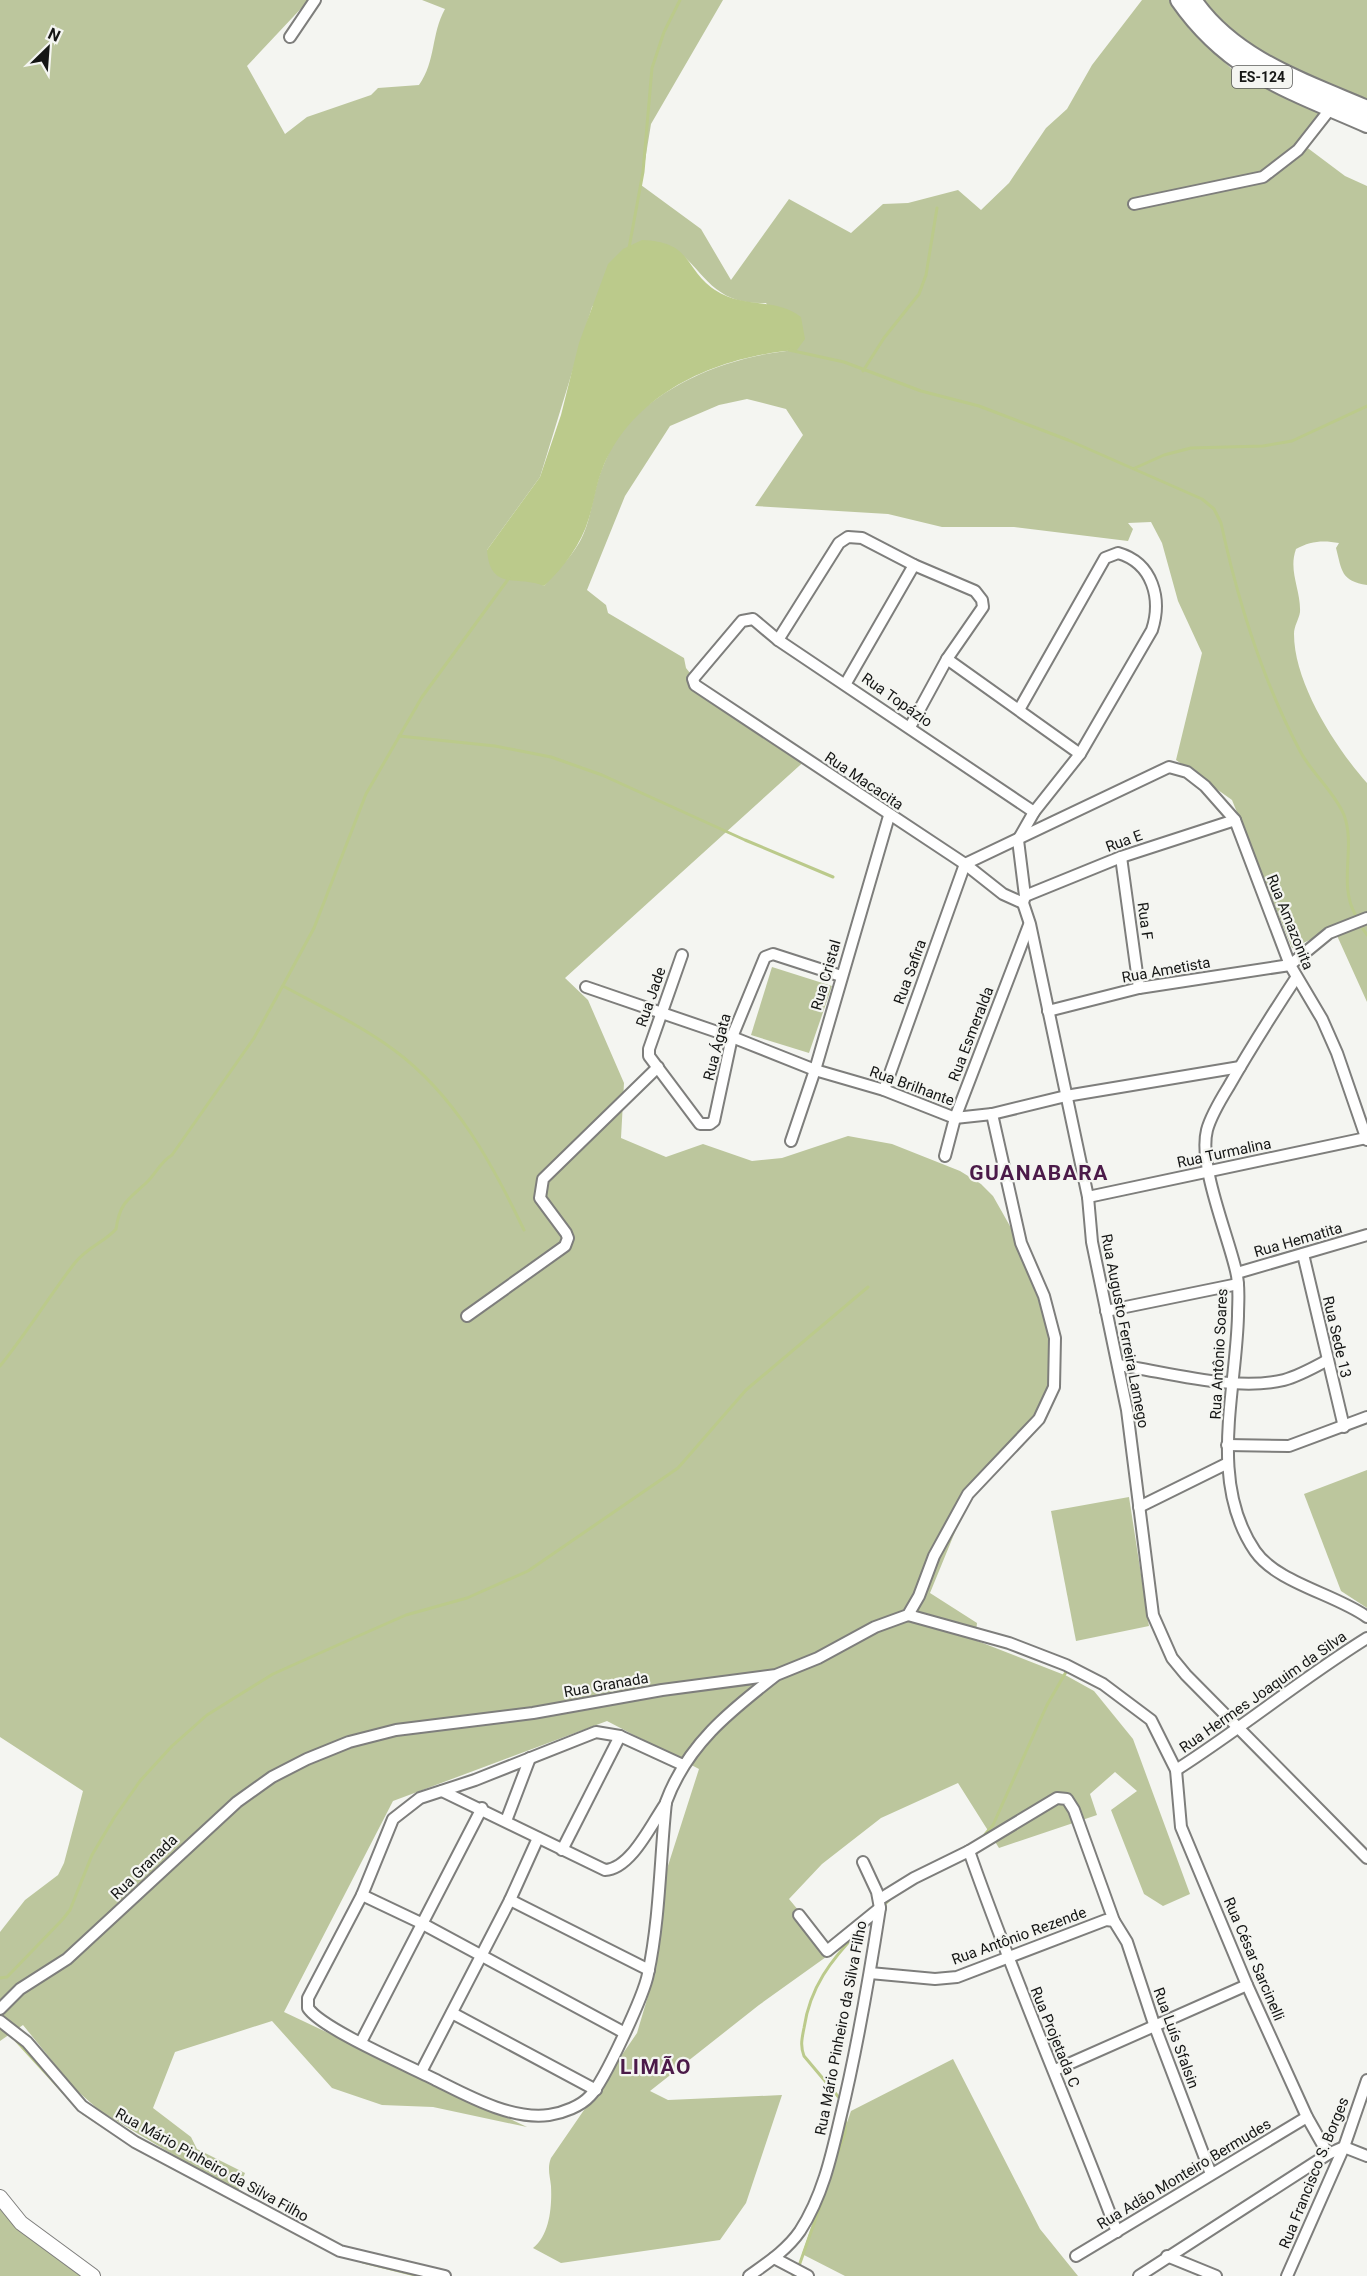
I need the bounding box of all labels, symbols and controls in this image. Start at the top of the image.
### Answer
north arrow [18,18,78,78]
text: N [45,24,63,46]
road number: ES-124 [1232,66,1292,88]
street label: Rua Topázio [858,669,936,731]
street label: Rua Macacita [821,748,907,814]
street label: Rua E [1103,826,1145,856]
street label: Rua Amazonita [1263,872,1317,972]
street label: Rua F [1133,901,1157,941]
street label: Rua Safira [890,937,930,1007]
street label: Rua Cristal [807,938,845,1012]
street label: Rua Ametista [1120,953,1212,987]
street label: Rua Jade [632,965,670,1029]
street label: Rua Esmeralda [945,984,997,1084]
street label: Rua Ágata [699,1011,735,1083]
street label: Rua Brilhante [867,1062,957,1110]
street label: Rua Turmalina [1175,1134,1273,1172]
district label: GUANABARA [969,1161,1109,1185]
street label: Rua Hematita [1252,1219,1344,1261]
street label: Rua Augusto Ferreira Lamego [1097,1232,1153,1430]
street label: Rua Antônio Soares [1207,1288,1231,1420]
street label: Rua Sede 13 [1319,1294,1355,1380]
street label: Rua Hermes Joaquim da Silva [1176,1627,1350,1757]
street label: Rua Granada [562,1669,650,1701]
street label: Rua Granada [107,1831,181,1903]
street label: Rua César Sarcinelli [1220,1894,1288,2024]
street label: Rua Antônio Rezende [949,1903,1089,1969]
street label: Rua Mário Pinheiro da Silva Filho [811,1919,871,2137]
street label: Rua Projetada C [1027,1984,1083,2090]
street label: Rua Luís Sfalsin [1149,1985,1203,2091]
district label: LIMÃO [620,2055,692,2079]
street label: Rua Francisco S. Borges [1275,2095,1353,2251]
street label: Rua Mário Pinheiro da Silva Filho [112,2104,312,2226]
street label: Rua Adão Monteiro Bermudes [1094,2115,1274,2233]

